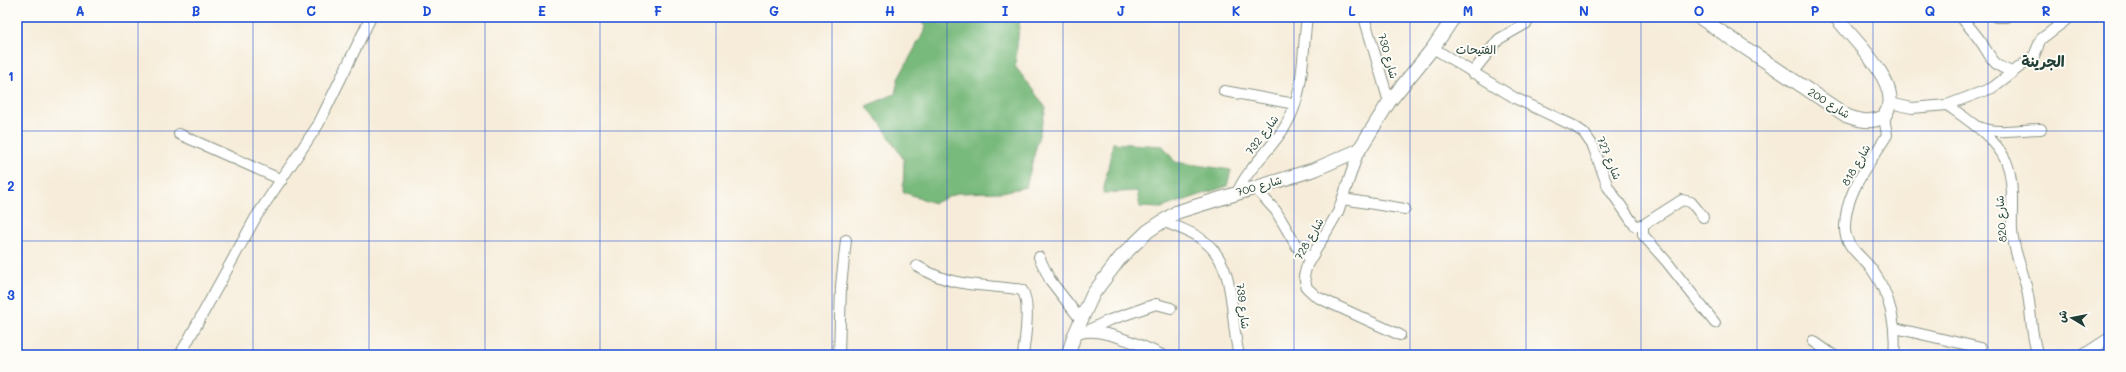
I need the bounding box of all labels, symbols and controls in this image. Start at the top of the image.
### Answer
text: A [75,2,85,19]
text: B [192,2,201,19]
text: C [306,2,316,19]
text: D [422,2,432,19]
text: E [538,2,546,19]
text: F [654,2,662,19]
text: G [769,2,779,19]
text: H [885,2,895,19]
text: I [1002,2,1009,19]
text: J [1117,2,1125,19]
text: K [1232,2,1241,19]
text: L [1348,2,1356,19]
text: M [1463,2,1473,19]
text: N [1579,2,1589,19]
text: O [1694,2,1704,19]
text: P [1811,2,1820,19]
text: Q [1925,2,1935,19]
text: R [2042,2,2051,19]
street label: شارع 730 [1373,31,1402,81]
district label: الفتيحات [1456,41,1496,57]
district label: الجرينة [2021,51,2065,71]
text: 1 [8,67,14,84]
street label: شارع 200 [1804,84,1853,123]
street label: شارع 732 [1242,112,1283,159]
street label: شارع 727 [1592,134,1625,183]
street label: شارع 818 [1838,141,1875,189]
street label: شارع 700 [1234,172,1284,201]
text: 2 [7,177,15,194]
street label: شارع 820 [1991,195,2012,243]
street label: شارع 728 [1291,215,1328,264]
street label: شارع 739 [1231,282,1254,330]
text: 3 [7,286,15,303]
north arrow [2052,298,2092,338]
text: ش [2053,309,2070,323]

